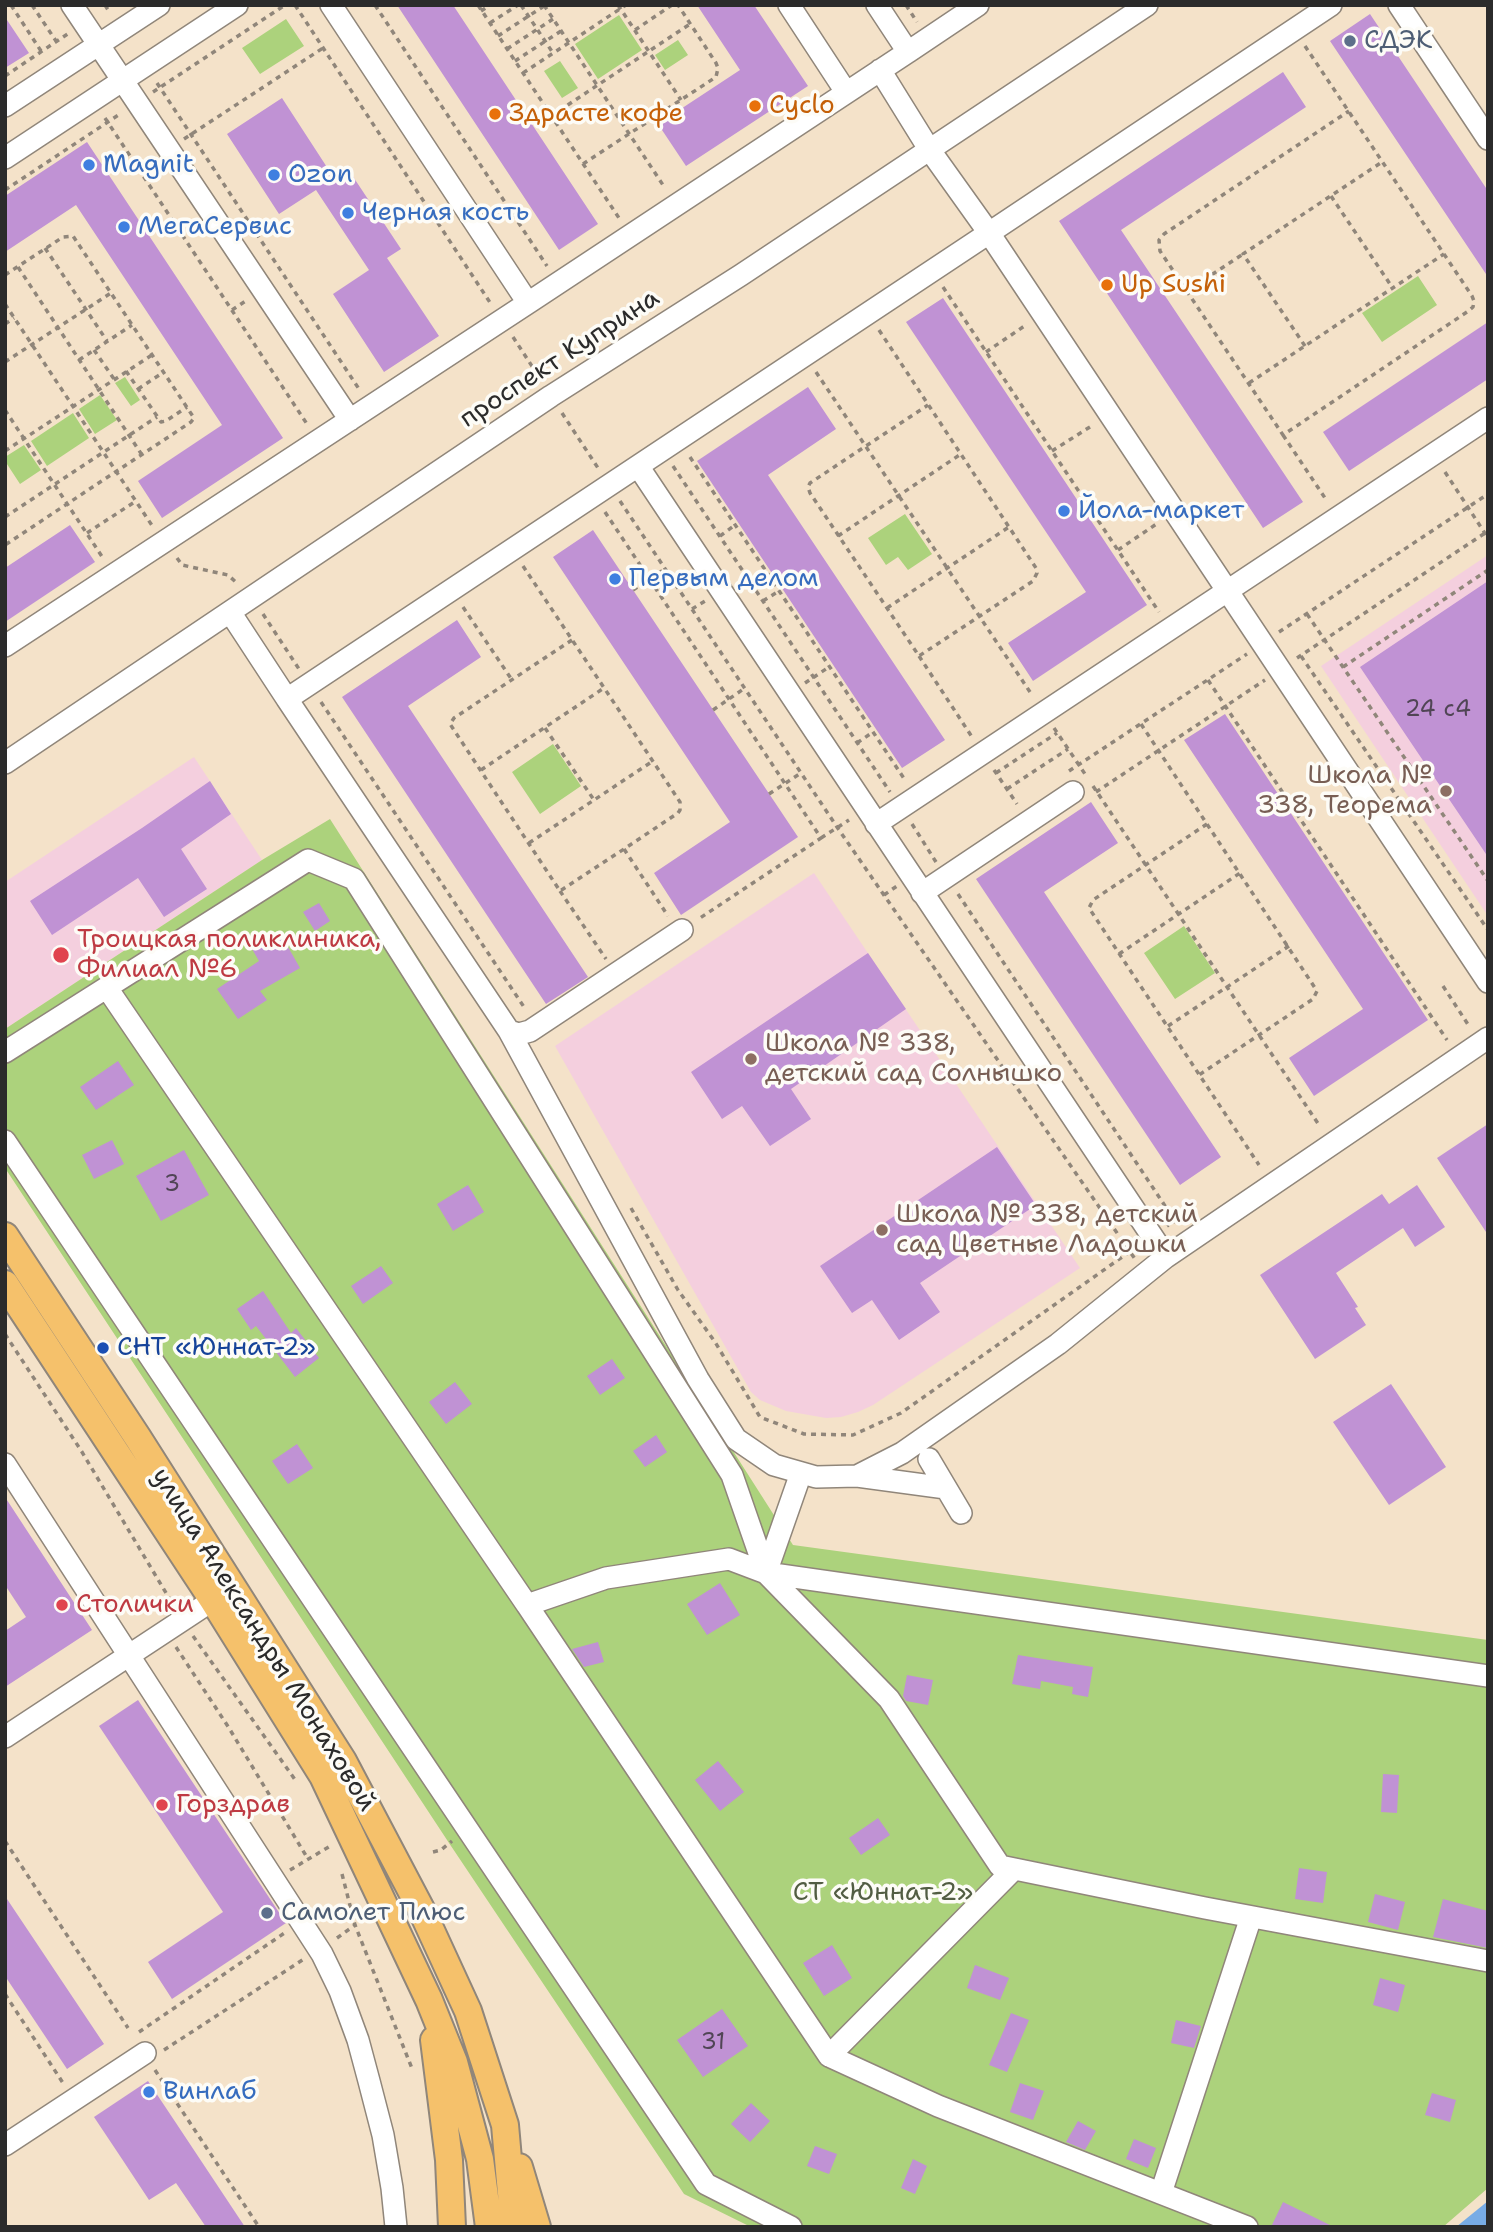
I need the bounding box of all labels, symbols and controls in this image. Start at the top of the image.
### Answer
place label: СДЭК [1364,25,1433,57]
marker: СДЭК [1342,33,1358,49]
place label: Cyclo [769,90,835,122]
place label: Здрасте кофе [509,98,683,130]
marker: Cyclo [747,98,763,114]
marker: Здрасте кофе [487,106,503,122]
place label: Magnit [103,149,194,181]
marker: Magnit [81,157,97,173]
place label: Ozon [288,159,353,191]
marker: Ozon [266,167,282,183]
place label: Черная кость [362,197,529,229]
marker: Черная кость [340,205,356,221]
place label: МегаСервис [138,211,292,243]
marker: МегаСервис [116,219,132,235]
place label: Up Sushi [1121,269,1226,301]
marker: Up Sushi [1099,277,1115,293]
street label: проспект Куприна [454,283,666,435]
place label: Йола-маркет [1078,495,1244,527]
marker: Йола-маркет [1056,503,1072,519]
place label: Первым делом [629,563,818,595]
marker: Первым делом [607,571,623,587]
house number: 24 с4 [1405,696,1471,724]
place label: Школа № 338, Теорема [1257,760,1432,822]
marker: Школа № 338, Теорема [1438,783,1454,799]
place label: Троицкая поликлиника, Филиал №6 [77,924,381,986]
marker: Троицкая поликлиника, Филиал №6 [51,945,71,965]
place label: Школа № 338, детский сад Солнышко [765,1028,1062,1090]
marker: Школа № 338, детский сад Солнышко [743,1051,759,1067]
house number: 3 [164,1171,180,1199]
place label: Школа № 338, детский сад Цветные Ладошки [896,1199,1198,1260]
marker: Школа № 338, детский сад Цветные Ладошки [874,1222,890,1238]
place label: СНТ «Юннат-2» [117,1332,316,1364]
marker: СНТ «Юннат-2» [95,1340,111,1356]
street label: улица Александры Монаховой [144,1463,382,1817]
place label: Столички [76,1589,194,1621]
marker: Столички [54,1597,70,1613]
place label: Горздрав [176,1789,290,1821]
marker: Горздрав [154,1797,170,1813]
park label: СТ «Юннат-2» [793,1877,973,1909]
place label: Самолет Плюс [281,1897,466,1929]
marker: Самолет Плюс [259,1905,275,1921]
house number: 31 [701,2029,725,2057]
place label: Винлаб [163,2076,256,2108]
marker: Винлаб [141,2084,157,2100]

